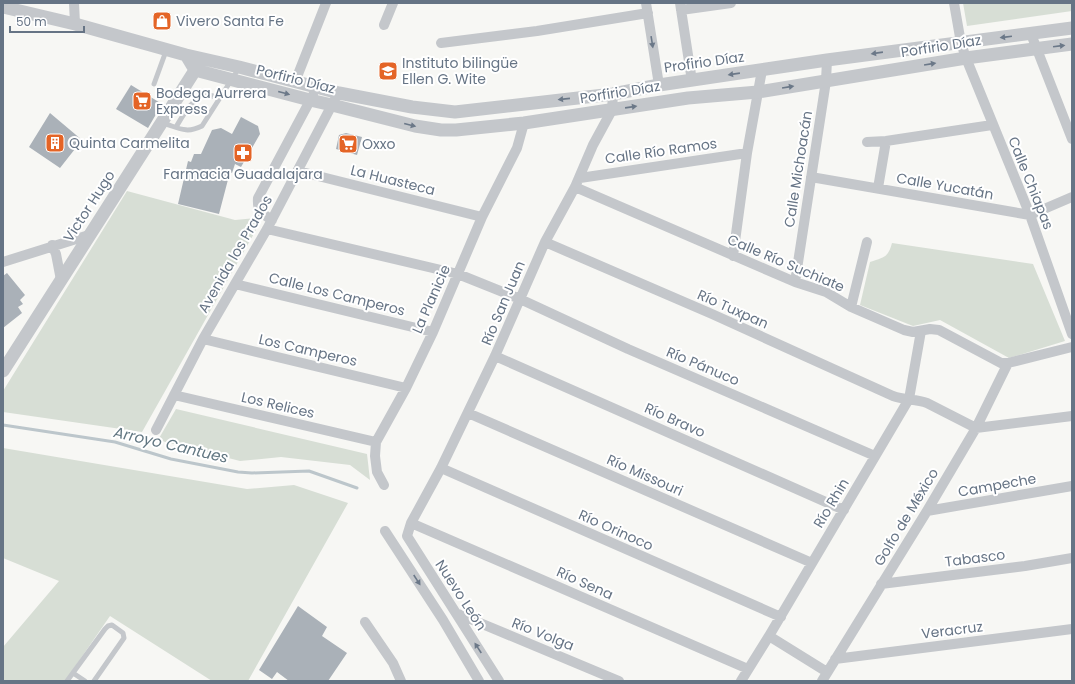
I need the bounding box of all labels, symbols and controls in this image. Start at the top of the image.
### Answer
scale bar [10,8,84,34]
shop icon: Vivero Santa Fe [151,10,173,32]
place label: Vivero Santa Fe [176,11,284,31]
text: 50 m [16,13,47,30]
street label: Porfirio Díaz [899,30,983,62]
one-way arrow [1000,34,1012,41]
one-way arrow [649,35,655,48]
one-way arrow [1053,43,1065,49]
street label: Profirio Díaz [663,46,745,78]
one-way arrow [871,50,883,56]
place label: Instituto bilingüe Ellen G. Wite [402,53,518,89]
street label: Porfirio Díaz [254,60,338,98]
school or university icon: Instituto bilingüe Ellen G. Wite [377,60,399,82]
one-way arrow [924,61,936,67]
one-way arrow [728,71,740,77]
street label: Porfirio Díaz [578,76,662,108]
place label: Bodega Aurrera Express [156,83,267,119]
one-way arrow [782,84,794,90]
supermarket icon: Bodega Aurrera Express [131,90,153,112]
one-way arrow [278,90,290,96]
one-way arrow [558,96,570,102]
one-way arrow [625,104,637,110]
street label: Calle Michoacán [779,109,817,229]
one-way arrow [403,122,416,128]
building icon: Quinta Carmelita [44,132,66,154]
place label: Quinta Carmelita [69,133,190,153]
supermarket icon: Oxxo [337,133,359,155]
street label: Calle Río Ramos [604,133,718,169]
place label: Oxxo [362,134,395,154]
street label: Calle Chiapas [1003,134,1059,232]
pharmacy icon: Farmacia Guadalajara [232,142,254,164]
street label: La Huasteca [349,160,437,200]
place label: Farmacia Guadalajara [163,164,323,184]
street label: Victor Hugo [58,166,120,246]
street label: Calle Yucatán [895,168,995,204]
street label: Avenida los Prados [193,191,277,317]
street label: Calle Río Suchiate [724,229,848,297]
street label: Río San Juan [476,258,530,348]
street label: La Planicie [407,261,455,337]
street label: Calle Los Camperos [267,267,407,321]
street label: Río Tuxpan [694,284,772,334]
street label: Los Camperos [257,329,359,371]
street label: Río Pánuco [663,342,743,390]
street label: Los Relices [239,387,317,423]
street label: Río Bravo [641,398,709,442]
water label: Arroyo Cantues [111,421,231,468]
street label: Río Missouri [604,449,686,501]
street label: Golfo de México [869,464,943,570]
street label: Campeche [956,468,1038,502]
street label: Río Rhin [808,474,854,532]
street label: Río Orinoco [576,505,657,555]
street label: Tabasco [944,544,1006,572]
street label: Nuevo León [431,556,491,634]
street label: Río Sena [554,562,616,604]
one-way arrow [413,574,421,585]
street label: Río Volga [509,612,577,656]
street label: Veracruz [920,616,984,644]
one-way arrow [474,643,482,653]

